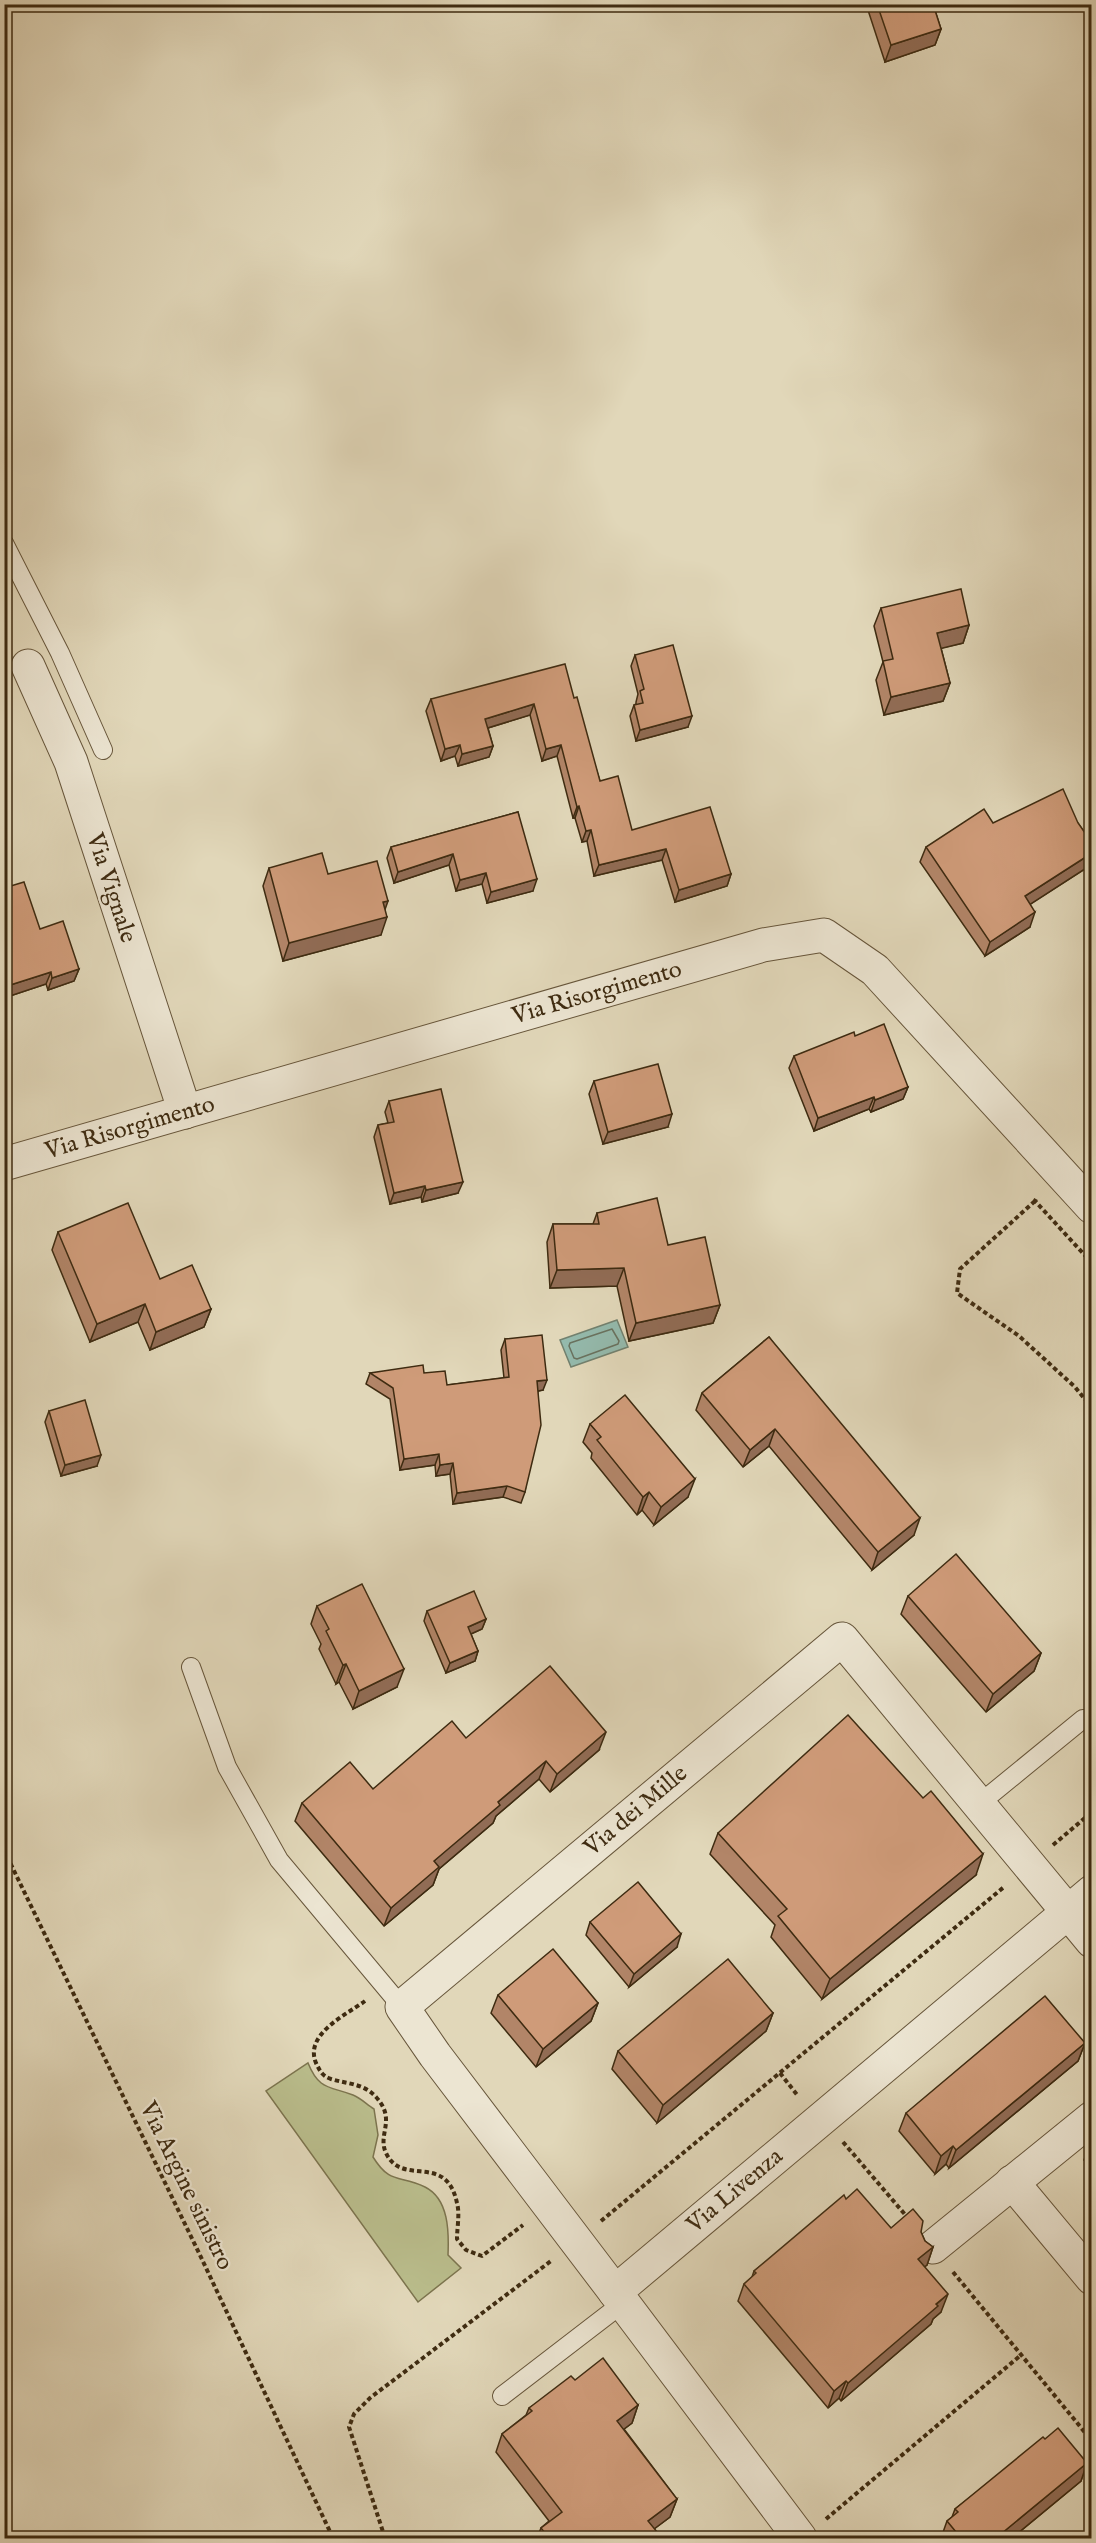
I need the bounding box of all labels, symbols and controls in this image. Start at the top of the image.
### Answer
street label: Via Vignale [78,828,143,947]
street label: Via Risorgimento [508,954,686,1032]
street label: Via Risorgimento [41,1089,219,1167]
street label: Via dei Mille [577,1759,694,1864]
street label: Via Argine sinistro [131,2096,240,2275]
street label: Via Livenza [680,2141,790,2241]

